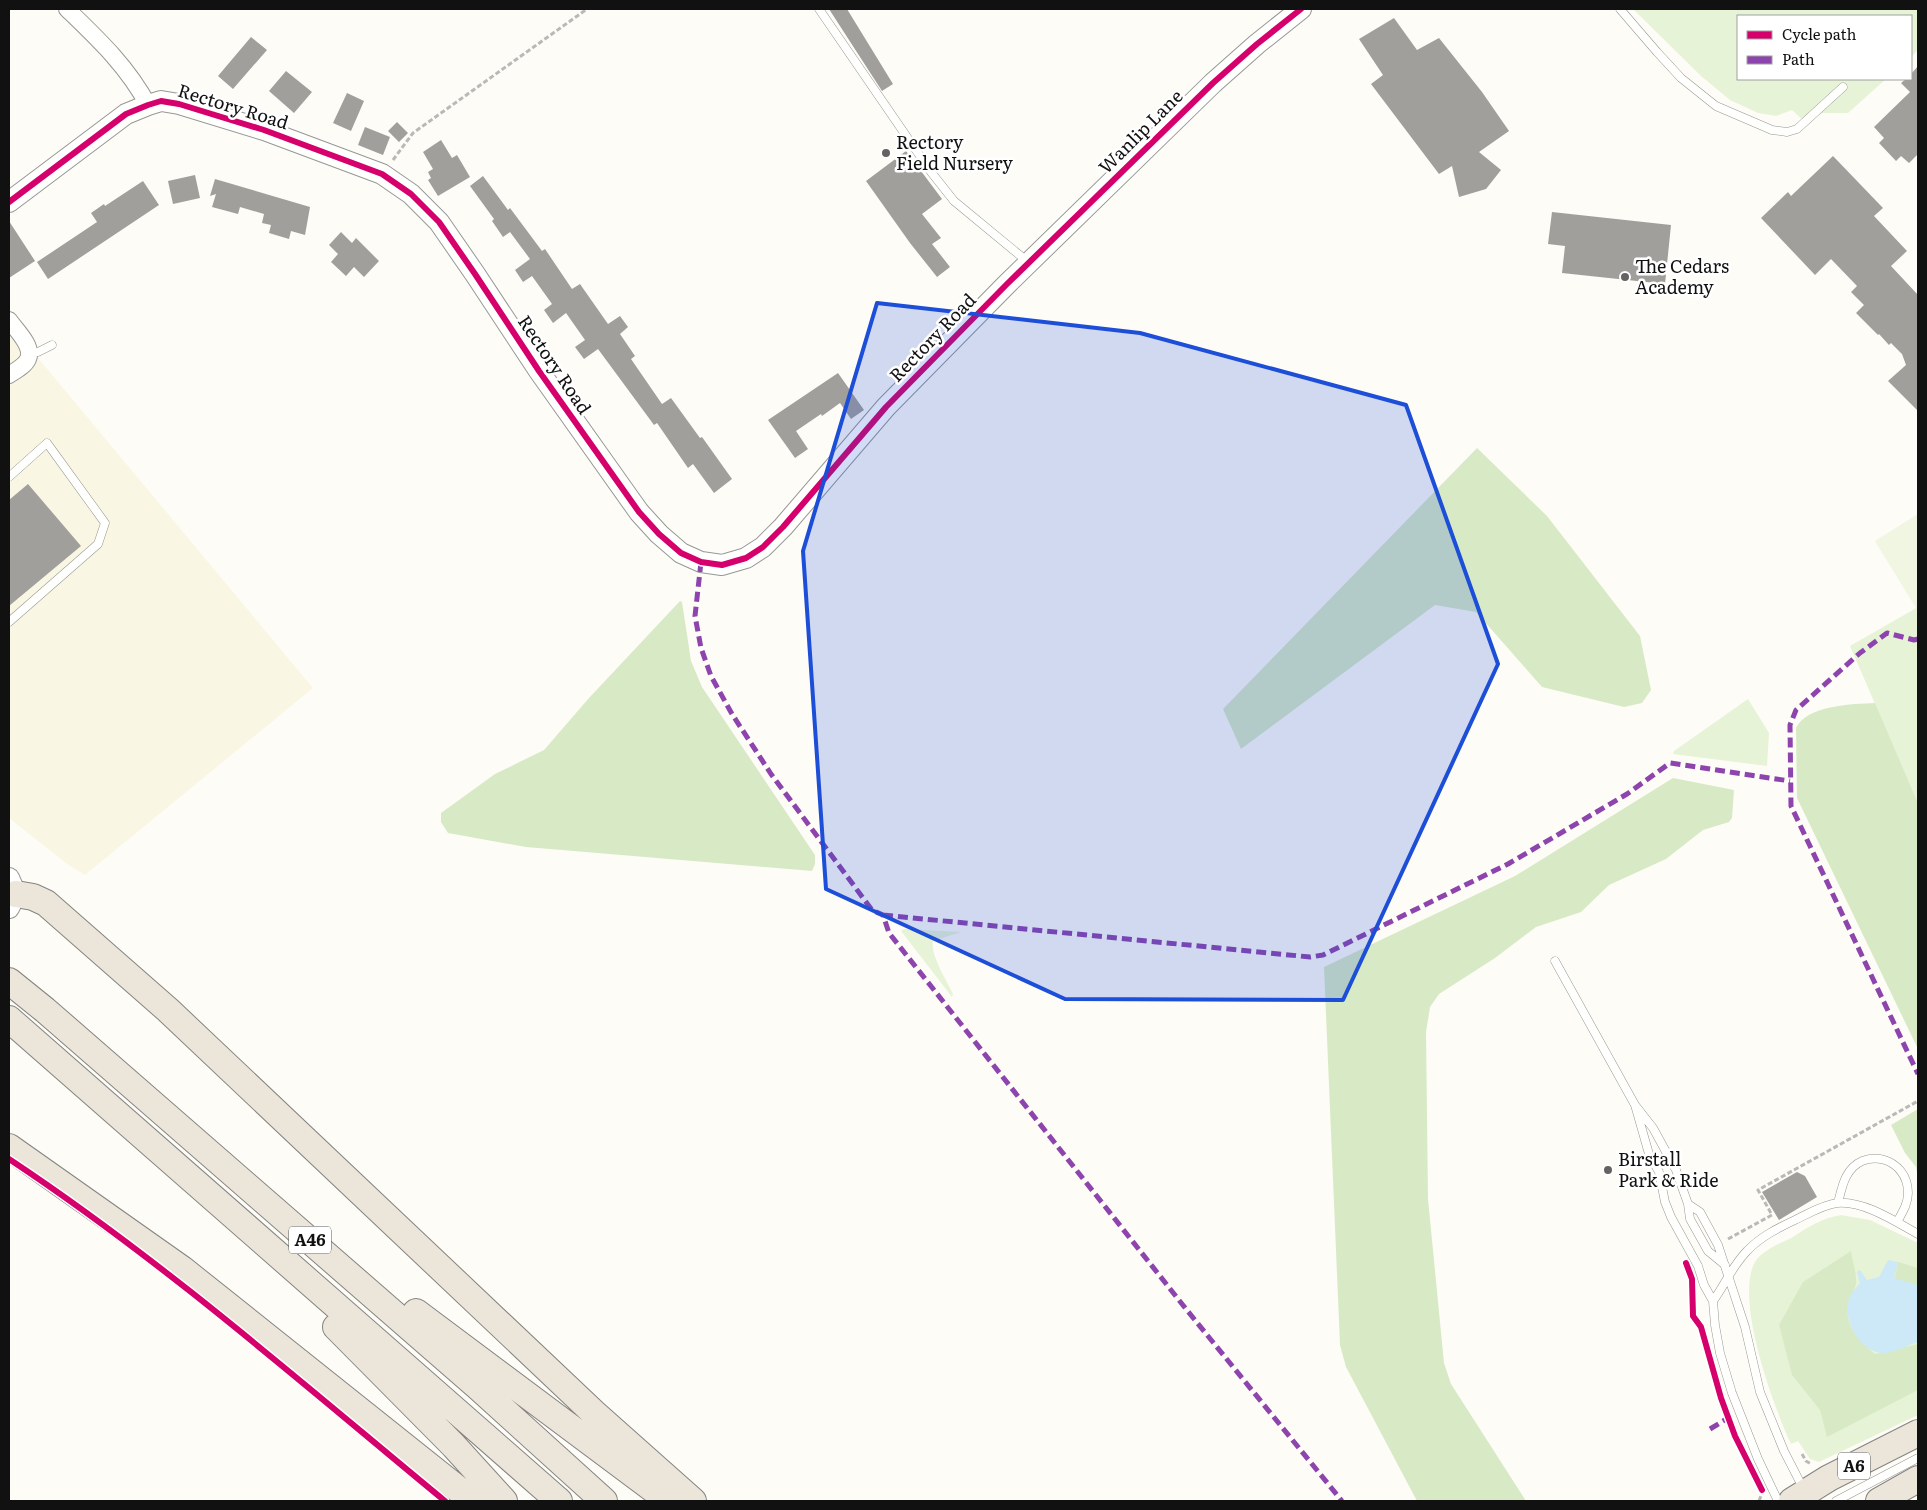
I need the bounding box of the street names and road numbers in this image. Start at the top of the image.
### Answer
street label: Rectory Road [175,76,292,135]
street label: Wanlip Lane [1092,83,1188,179]
street label: Rectory Road [882,286,981,388]
street label: Rectory Road [512,309,598,419]
road number: A46 [289,1226,331,1254]
road number: A6 [1838,1452,1870,1480]

